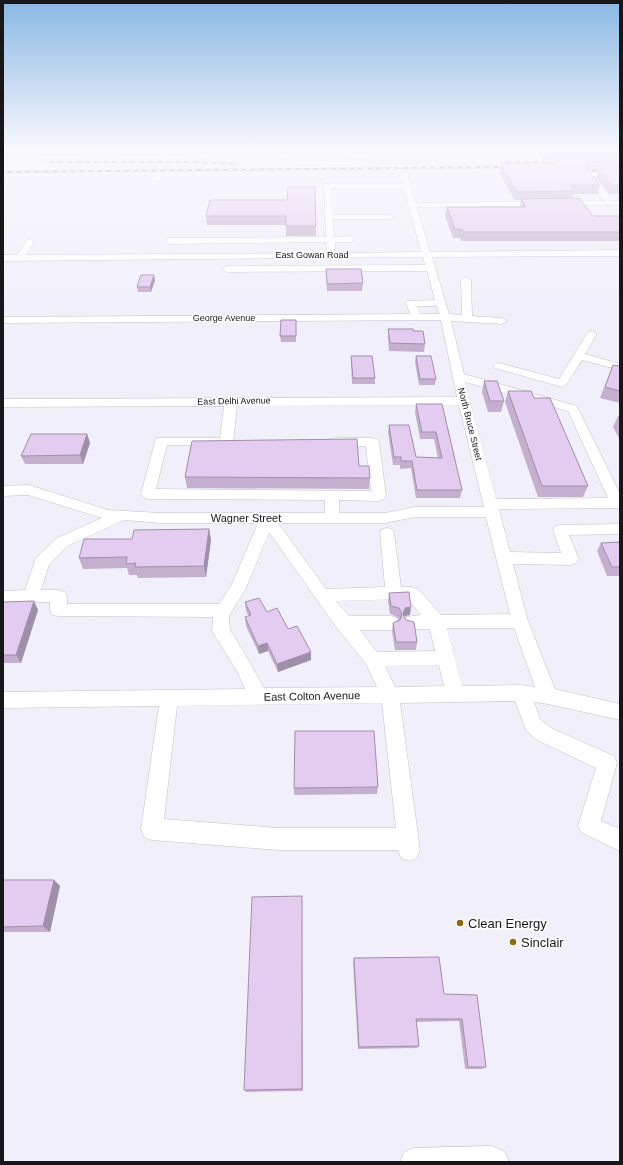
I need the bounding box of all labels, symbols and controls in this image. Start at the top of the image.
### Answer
street label: East Gowan Road [275,250,349,260]
street label: George Avenue [193,313,255,323]
street label: North Bruce Street [456,387,484,462]
street label: East Delhi Avenue [197,395,271,407]
street label: Wagner Street [211,512,281,524]
street label: East Colton Avenue [264,689,360,703]
place label: Clean Energy [468,916,547,931]
marker: Clean Energy [455,918,465,928]
place label: Sinclair [521,935,564,950]
marker: Sinclair [508,937,518,947]

